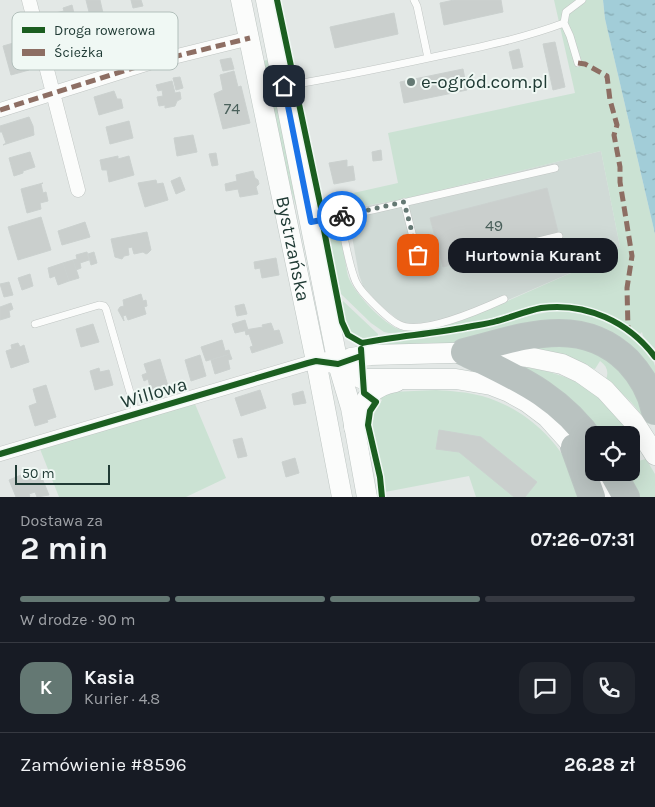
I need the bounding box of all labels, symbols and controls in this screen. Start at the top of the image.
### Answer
legend [12,12,178,70]
text: Droga rowerowa [54,22,156,39]
text: Ścieżka [54,44,103,61]
pin [263,65,305,107]
place label: e-ogród.com.pl [421,71,548,93]
icon: home [270,72,298,100]
marker: e-ogród.com.pl [405,76,417,88]
house number: 74 [224,99,240,118]
courier [317,191,367,241]
street label: Bystrzańska [271,194,314,303]
icon: bike [328,202,356,230]
house number: 49 [485,216,503,235]
pin [397,234,439,276]
callout: Hurtownia Kurant [448,238,618,272]
icon: bag [404,241,432,269]
text: Hurtownia Kurant [465,246,601,265]
street label: Willowa [118,373,190,413]
map controls [585,426,640,481]
button: locate [585,426,640,481]
scale bar [15,462,110,485]
text: 50 m [22,465,55,482]
text: Dostawa za [20,511,103,530]
text: 07:26–07:31 [530,529,635,551]
text: 2 min [20,530,108,567]
text: W drodze · 90 m [20,610,135,629]
button: chat [519,662,571,714]
button: phone [583,662,635,714]
text: Kasia [84,667,135,689]
text: K [40,677,52,699]
text: Kurier · 4.8 [84,689,160,708]
text: Zamówienie #8596 [20,754,187,776]
text: 26.28 zł [564,754,635,776]

